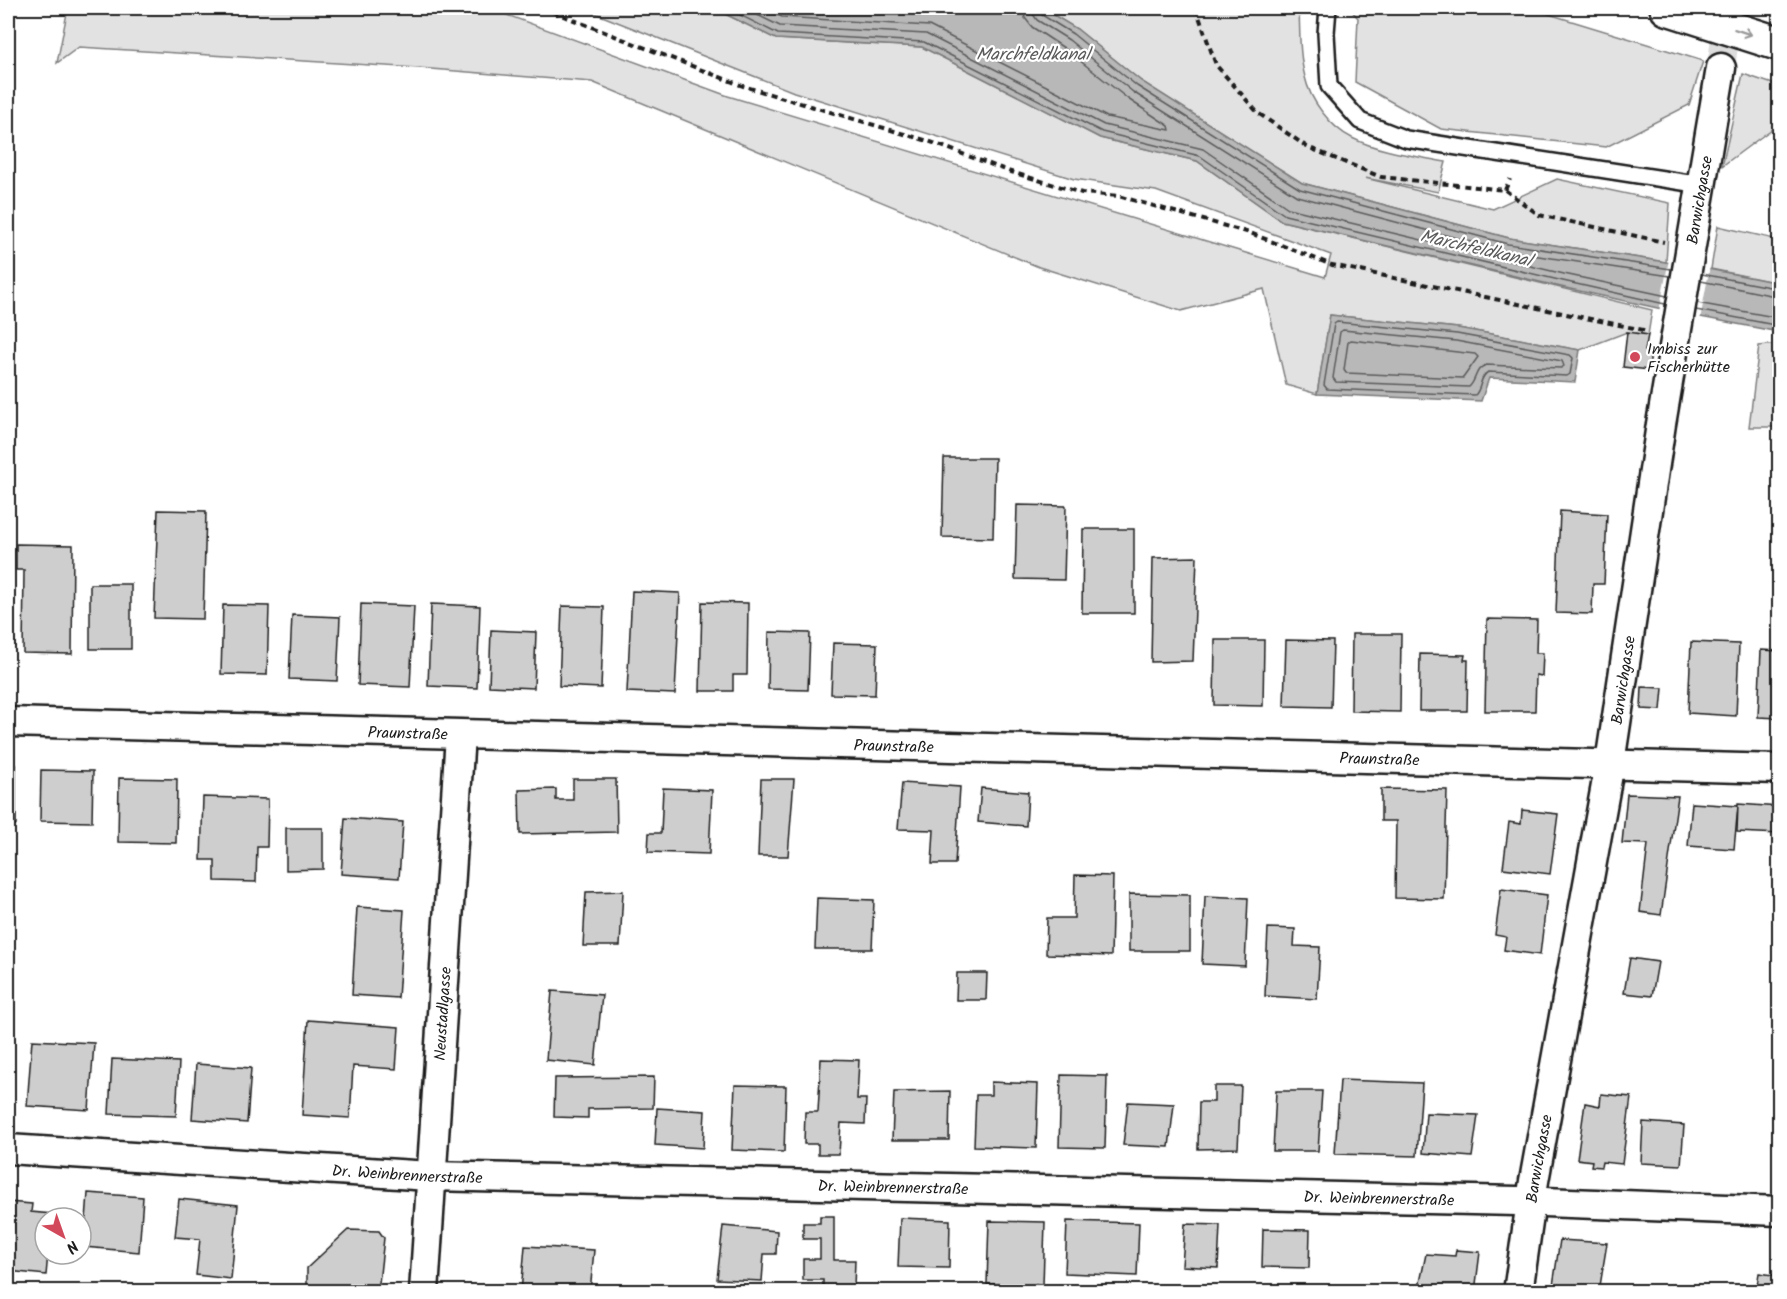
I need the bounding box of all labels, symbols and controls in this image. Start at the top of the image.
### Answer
one-way arrow [1733,27,1752,38]
water label: Marchfeldkanal [976,41,1094,70]
street label: Barwichgasse [1680,154,1720,246]
water label: Marchfeldkanal [1417,223,1538,277]
place label: Imbiss zur Fischerhütte [1647,337,1730,380]
marker: Imbiss zur Fischerhütte [1628,350,1642,364]
street label: Barwichgasse [1605,634,1643,726]
street label: Praunstraße [367,721,448,748]
street label: Praunstraße [853,733,934,761]
street label: Praunstraße [1339,746,1420,773]
street label: Neustadlgasse [428,966,459,1061]
street label: Barwichgasse [1520,1113,1560,1205]
street label: Dr. Weinbrennerstraße [331,1159,483,1191]
street label: Dr. Weinbrennerstraße [817,1174,969,1202]
street label: Dr. Weinbrennerstraße [1303,1185,1455,1214]
north arrow [33,1206,93,1266]
text: N [60,1234,84,1259]

